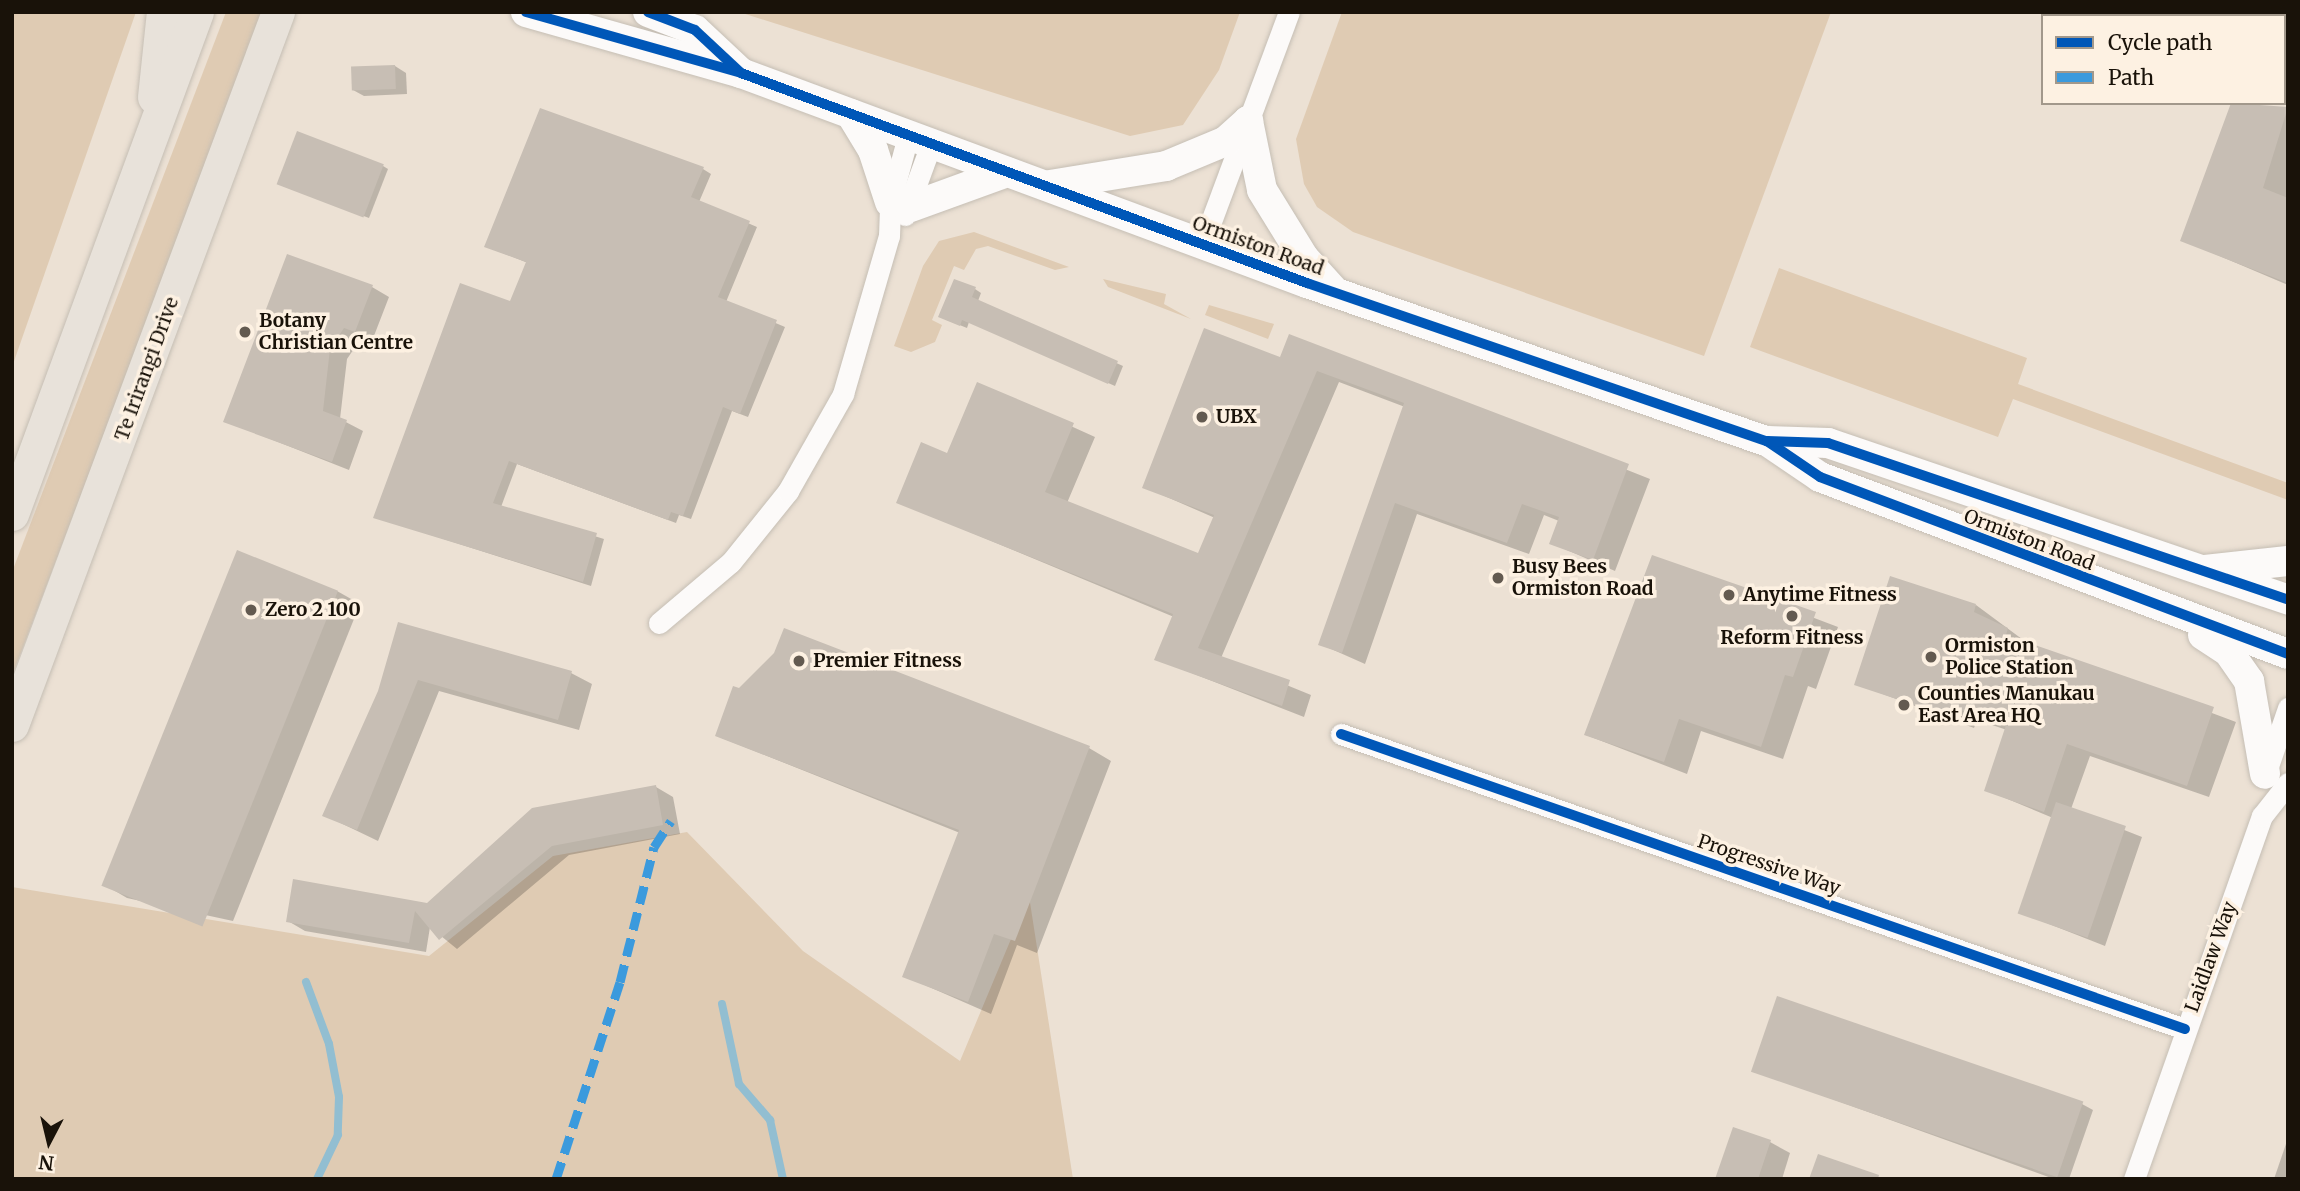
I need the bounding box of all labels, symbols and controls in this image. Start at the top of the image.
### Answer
legend [2041,14,2286,105]
text: Cycle path [2108,29,2212,56]
text: Path [2108,64,2154,91]
street label: Ormiston Road [1189,212,1327,280]
street label: Te Irirangi Drive [110,294,184,444]
place label: Botany Christian Centre [259,310,413,354]
marker: Botany Christian Centre [237,324,253,340]
place label: UBX [1216,406,1257,428]
marker: UBX [1194,409,1210,425]
street label: Ormiston Road [1961,505,2097,575]
place label: Busy Bees Ormiston Road [1512,556,1654,600]
marker: Busy Bees Ormiston Road [1490,570,1506,586]
place label: Anytime Fitness [1743,584,1897,606]
marker: Anytime Fitness [1721,587,1737,603]
place label: Zero 2 100 [265,599,361,621]
marker: Zero 2 100 [243,602,259,618]
marker: Reform Fitness [1784,608,1800,624]
place label: Reform Fitness [1720,627,1864,649]
place label: Ormiston Police Station [1945,635,2073,679]
marker: Ormiston Police Station [1923,649,1939,665]
place label: Premier Fitness [813,650,962,672]
marker: Premier Fitness [791,653,807,669]
place label: Counties Manukau East Area HQ [1918,683,2095,727]
marker: Counties Manukau East Area HQ [1896,697,1912,713]
street label: Progressive Way [1695,830,1843,900]
street label: Laidlaw Way [2180,899,2242,1015]
north arrow [14,1107,84,1177]
text: N [38,1150,55,1176]

